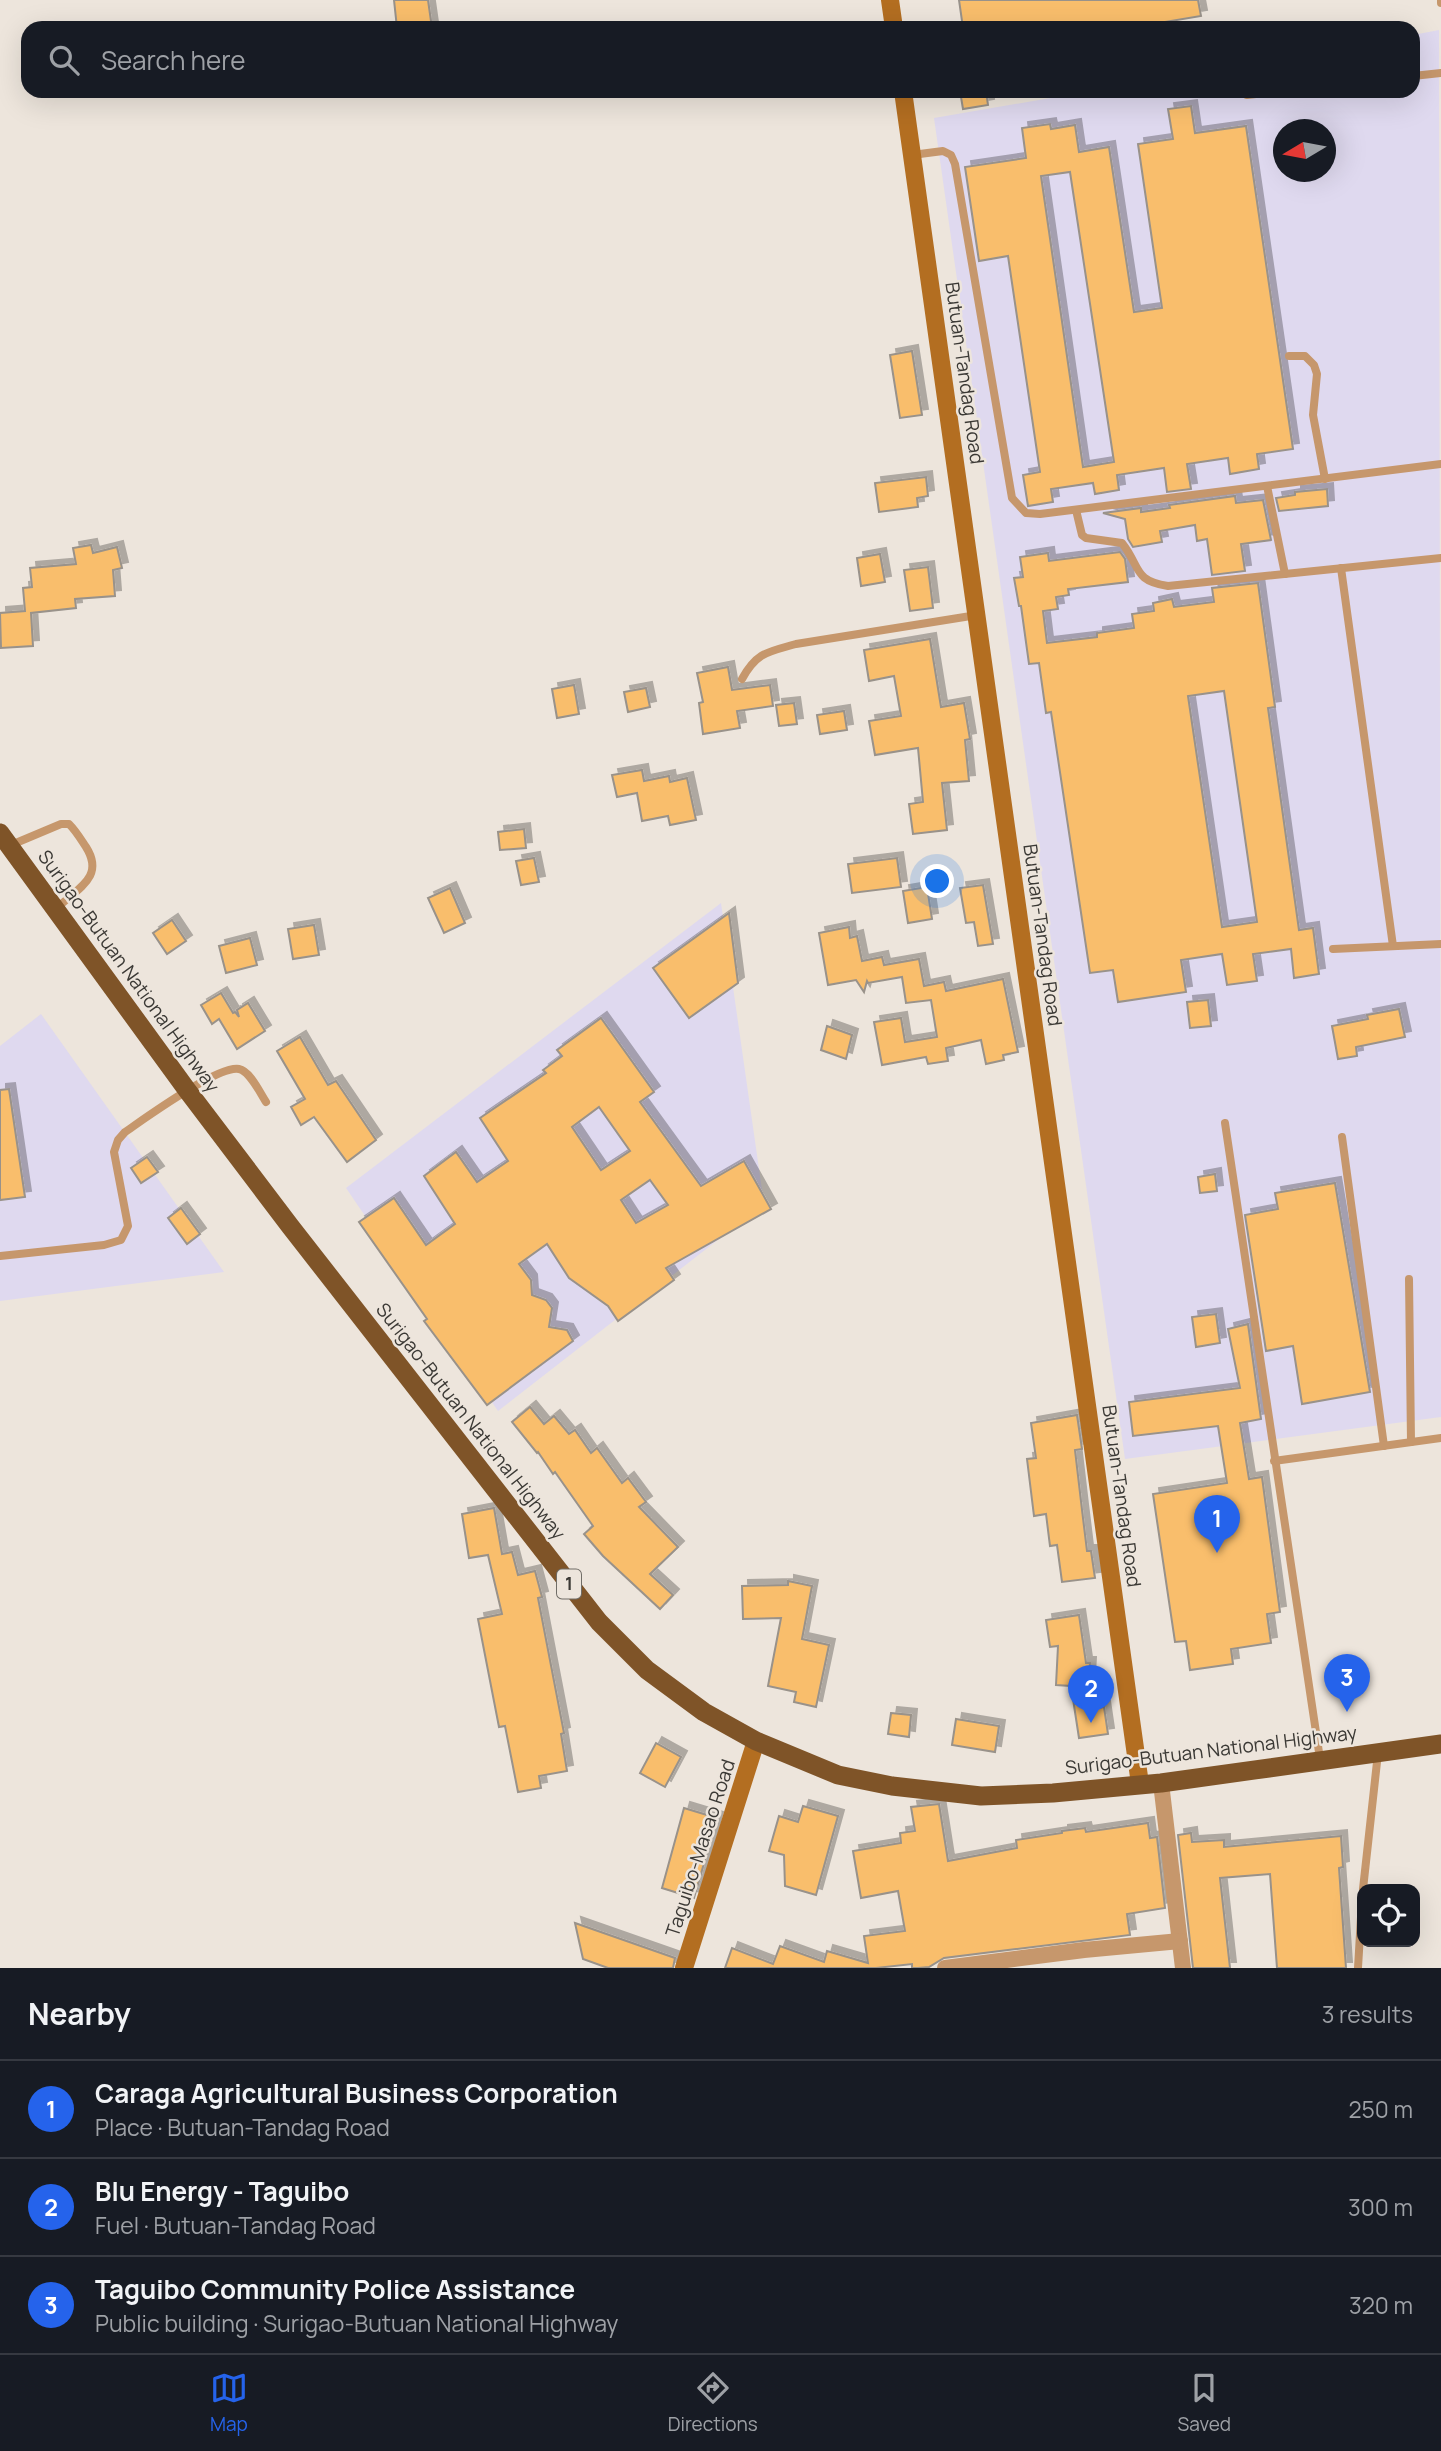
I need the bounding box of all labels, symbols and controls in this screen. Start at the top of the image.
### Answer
search box [21,21,1420,98]
icon: search [45,41,83,79]
text: Search here [101,42,246,78]
north arrow [1273,119,1336,182]
street label: Butuan-Tandag Road [939,280,991,466]
street label: Butuan-Tandag Road [1017,842,1069,1028]
street label: Surigao-Butuan National Highway [32,845,226,1097]
your location [920,864,954,898]
street label: Surigao-Butuan National Highway [370,1297,572,1545]
street label: Butuan-Tandag Road [1096,1403,1148,1589]
pin: 1 [1194,1495,1240,1553]
road number: 1 [557,1569,581,1598]
pin: 3 [1324,1654,1370,1712]
pin: 2 [1068,1665,1114,1723]
street label: Surigao-Butuan National Highway [1064,1719,1358,1781]
street label: Taguibo-Masao Road [659,1756,741,1940]
map controls [1357,1884,1420,1947]
button: locate [1357,1884,1420,1947]
text: Nearby [28,1993,131,2034]
text: 3 results [1322,1998,1413,2030]
text: Caraga Agricultural Business Corporation [95,2075,618,2111]
text: 1 [46,2093,56,2125]
text: 250 m [1348,2093,1413,2125]
text: Place · Butuan-Tandag Road [95,2111,390,2143]
text: Blu Energy - Taguibo [95,2173,349,2209]
text: 2 [44,2191,58,2223]
text: 300 m [1348,2191,1413,2223]
text: Fuel · Butuan-Tandag Road [95,2209,376,2241]
text: Taguibo Community Police Assistance [95,2271,575,2307]
text: 3 [44,2289,58,2321]
text: 320 m [1349,2289,1413,2321]
text: Public building · Surigao-Butuan National Highway [95,2307,618,2339]
tab: Map [210,2369,248,2437]
tab: Directions [668,2369,758,2437]
tab: Saved [1178,2369,1231,2437]

